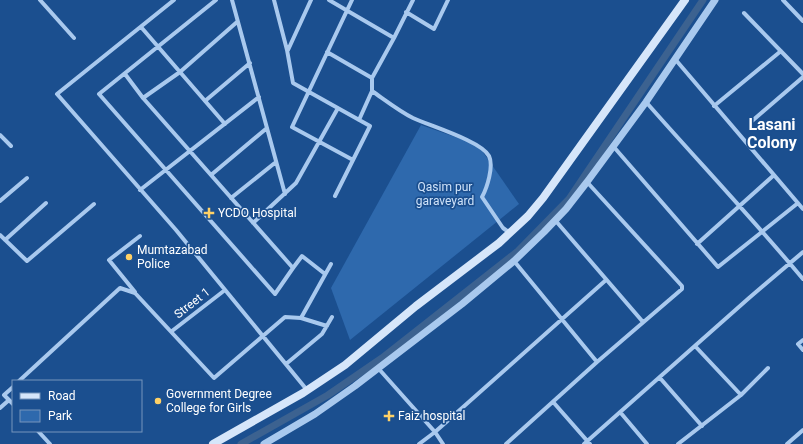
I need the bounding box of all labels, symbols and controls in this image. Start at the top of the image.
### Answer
district label: Lasani Colony [747,115,798,152]
park label: Qasim pur garaveyard [416,180,474,208]
place label: YCDO Hospital [218,206,297,220]
marker: YCDO Hospital [203,207,215,219]
place label: Mumtazabad Police [137,243,208,271]
marker: Mumtazabad Police [124,252,134,262]
street label: Street 1 [171,285,213,321]
legend [12,380,142,432]
place label: Government Degree College for Girls [166,387,272,415]
text: Road [48,389,76,403]
marker: Government Degree College for Girls [153,396,163,406]
text: Park [48,409,73,423]
place label: Faiz hospital [398,409,465,423]
marker: Faiz hospital [383,410,395,422]

